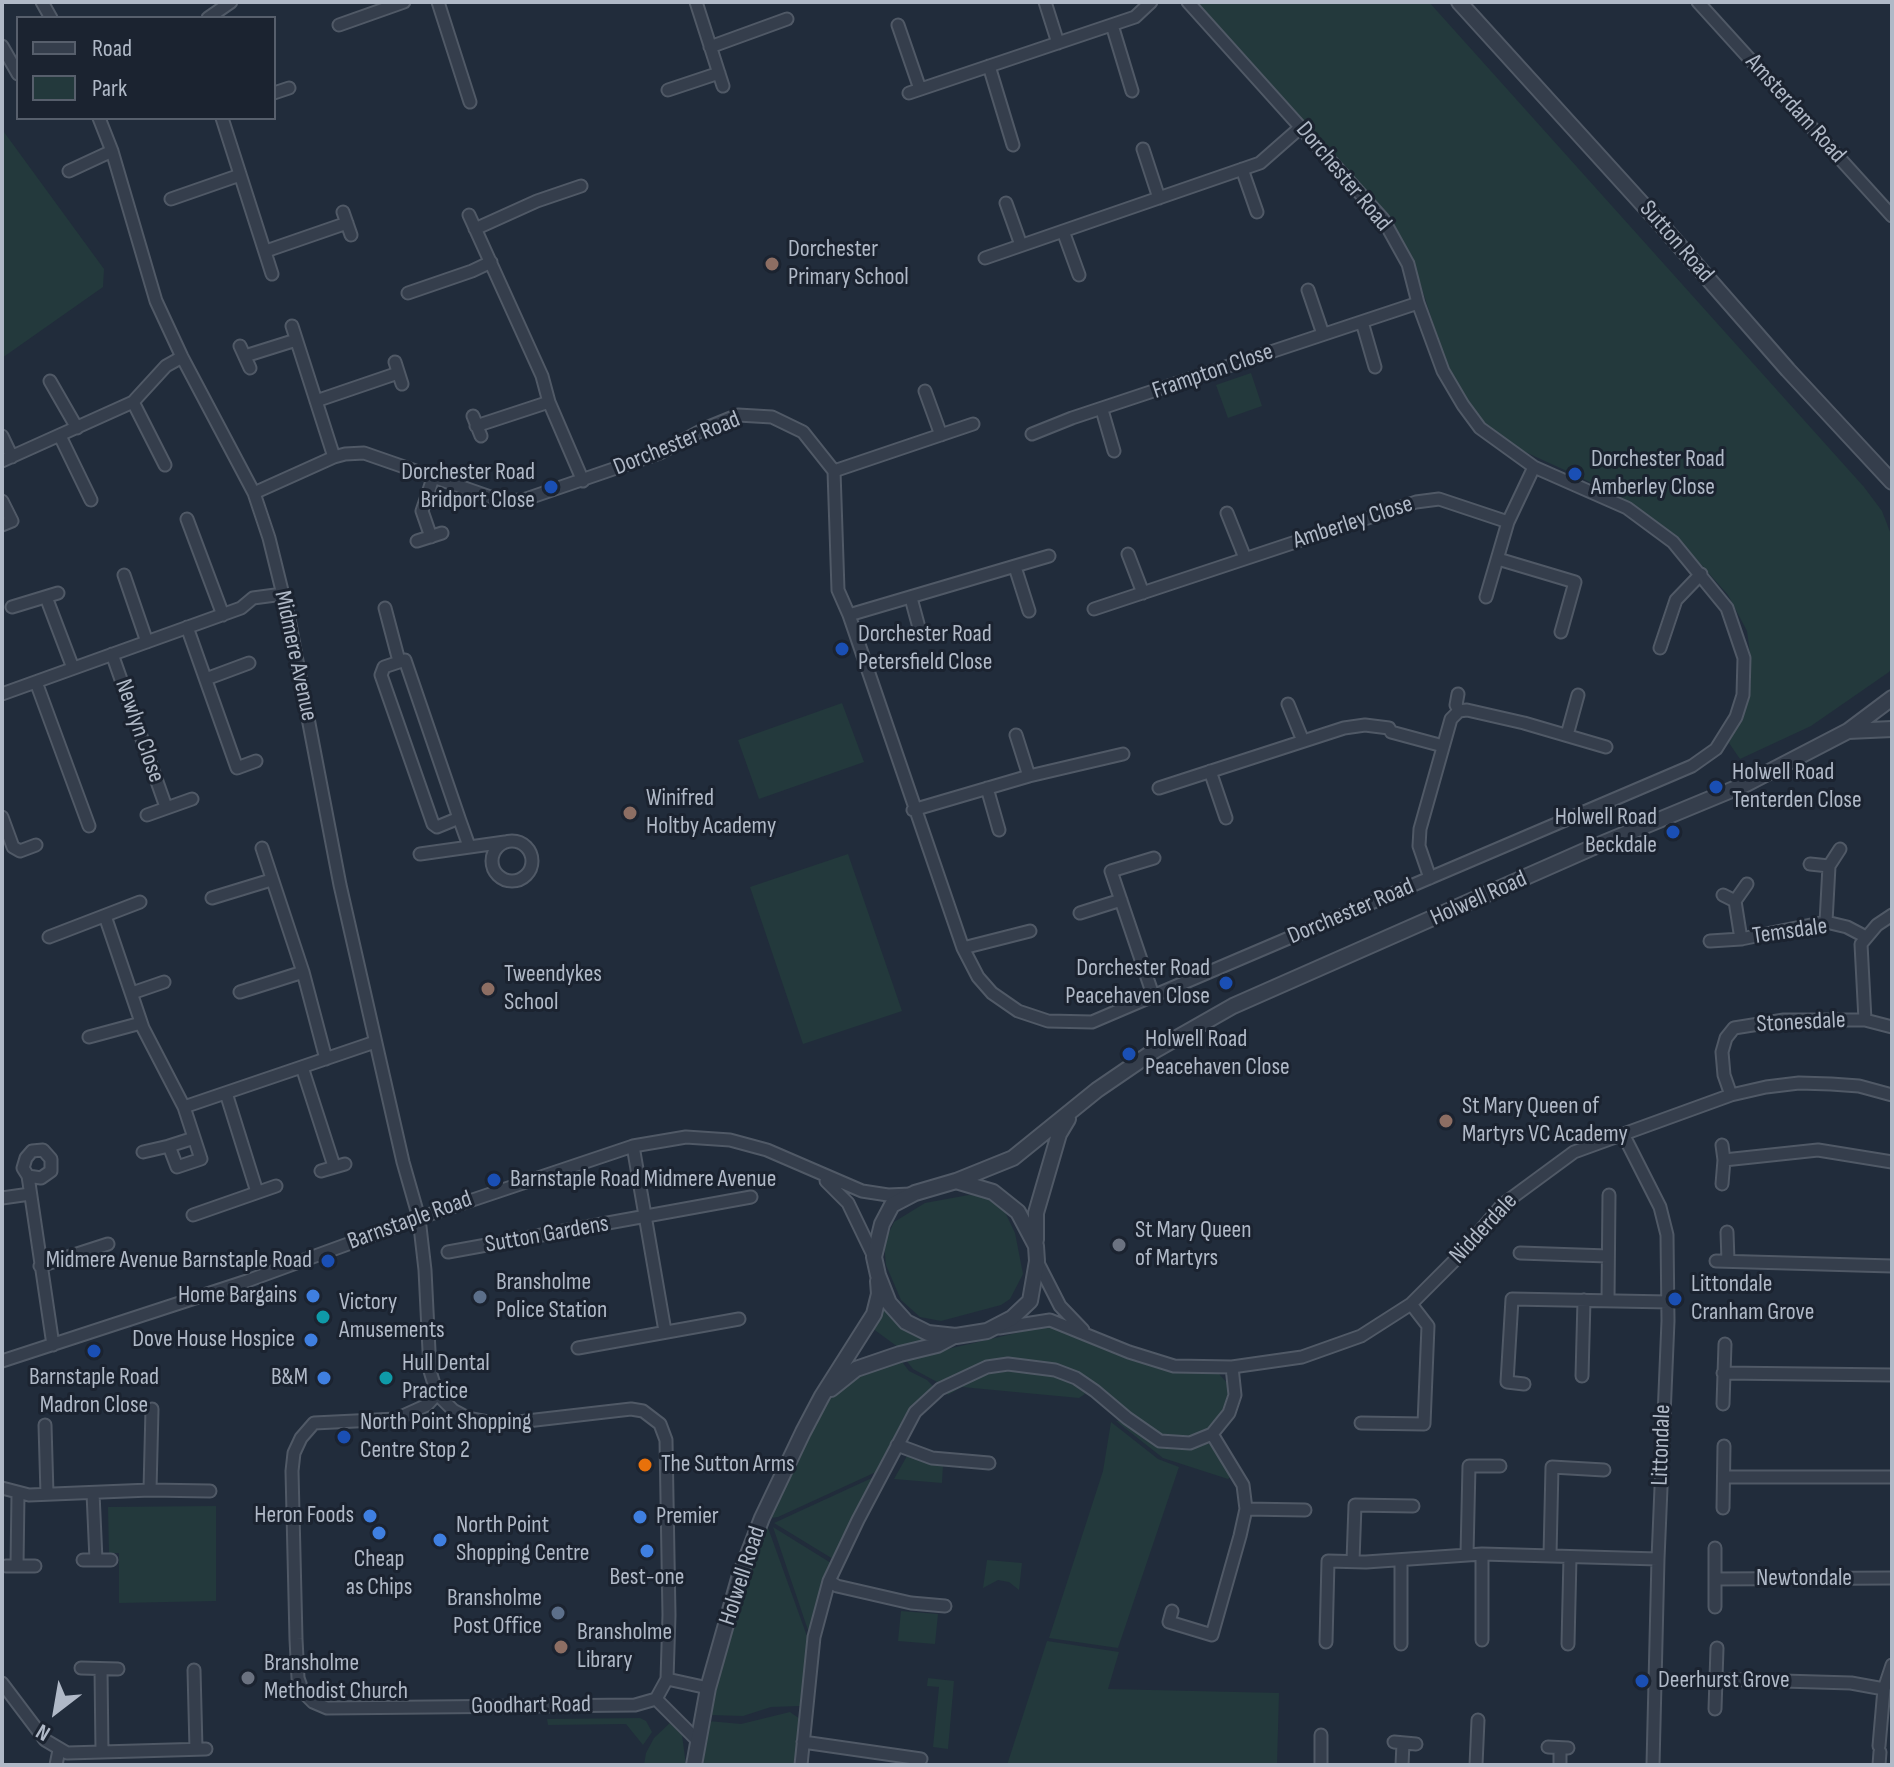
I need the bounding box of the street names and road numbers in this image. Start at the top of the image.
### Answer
street label: Amsterdam Road [1739,49,1851,169]
street label: Dorchester Road [1289,116,1397,238]
street label: Sutton Road [1633,195,1719,289]
street label: Frampton Close [1149,338,1277,406]
street label: Dorchester Road [610,406,744,482]
street label: Amberley Close [1290,490,1416,556]
street label: Midmere Avenue [267,588,323,724]
street label: Newlyn Close [108,676,170,786]
street label: Holwell Road [1426,865,1532,933]
street label: Dorchester Road [1284,873,1418,951]
street label: Temsdale [1751,913,1829,951]
street label: Stonesdale [1756,1006,1846,1040]
street label: Barnstaple Road [344,1185,476,1257]
street label: Nidderdale [1444,1188,1524,1270]
street label: Sutton Gardens [483,1210,611,1260]
street label: Littondale [1646,1404,1678,1486]
street label: Holwell Road [713,1523,773,1629]
street label: Newtondale [1756,1565,1852,1593]
street label: Goodhart Road [471,1691,591,1721]

